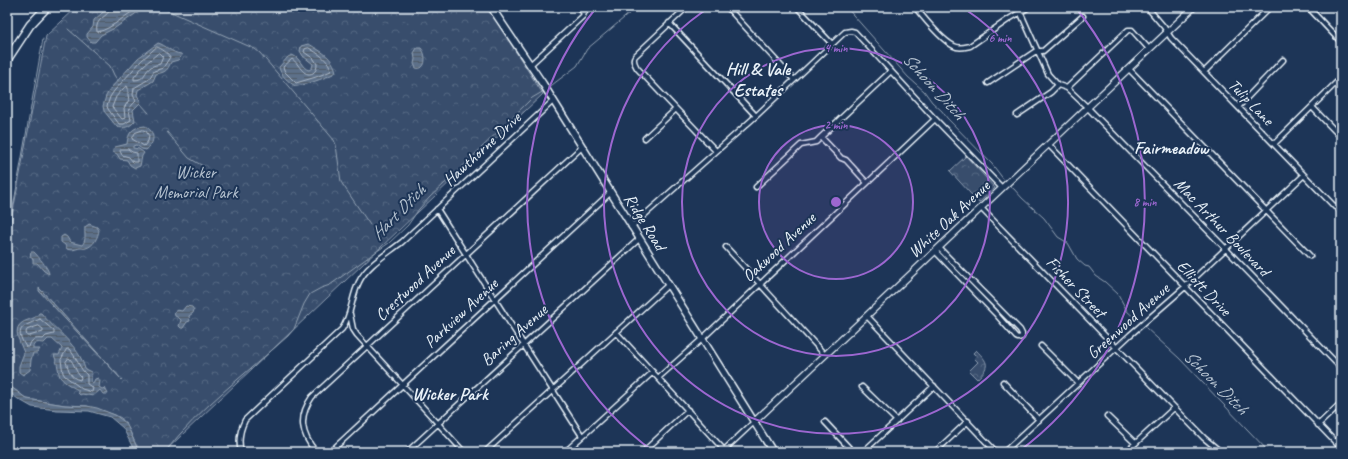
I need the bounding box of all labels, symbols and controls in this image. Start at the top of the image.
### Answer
text: 6 min [988,30,1012,46]
text: 4 min [825,40,848,56]
water label: Schoon Ditch [898,48,971,125]
district label: Hill & Vale Estates [726,58,792,101]
street label: Tulip Lane [1224,74,1279,131]
street label: Hawthorne Drive [439,107,526,190]
text: 2 min [825,117,848,133]
district label: Fairmeadow [1134,137,1210,159]
park label: Wicker Memorial Park [154,162,239,203]
street label: Mac Arthur Boulevard [1170,173,1276,282]
street label: White Oak Avenue [904,175,995,262]
water label: Hart Dtich [366,178,431,244]
street label: Ridge Road [619,190,672,256]
text: 8 min [1134,194,1157,210]
centre of rings [829,195,843,209]
street label: Oakwood Avenue [738,207,821,286]
street label: Crestwood Avenue [371,240,460,325]
street label: Fisher Street [1042,252,1112,324]
street label: Elliott Drive [1172,256,1237,321]
street label: Parkview Avenue [420,272,503,353]
street label: Greenwood Avenue [1082,277,1175,364]
street label: Baring Avenue [476,299,553,370]
water label: Schoon Ditch [1179,345,1254,420]
district label: Wicker Park [412,383,490,405]

